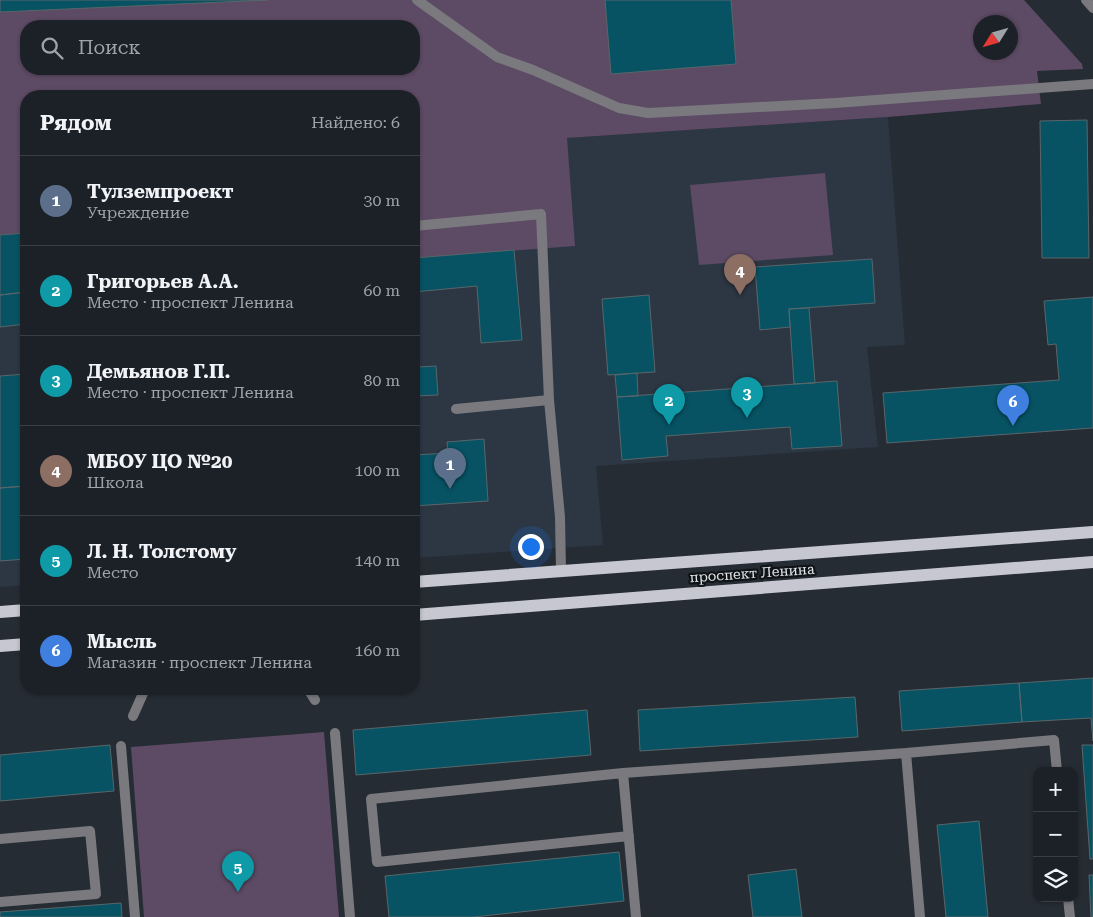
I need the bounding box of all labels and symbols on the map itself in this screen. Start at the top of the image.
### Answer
north arrow [973,15,1018,60]
pin: 4 [724,254,756,295]
pin: 3 [731,377,763,418]
pin: 2 [653,384,685,425]
pin: 6 [997,385,1029,426]
pin: 1 [434,448,466,489]
your location [518,534,544,560]
street label: проспект Ленина [689,561,815,585]
pin: 5 [222,851,254,892]

